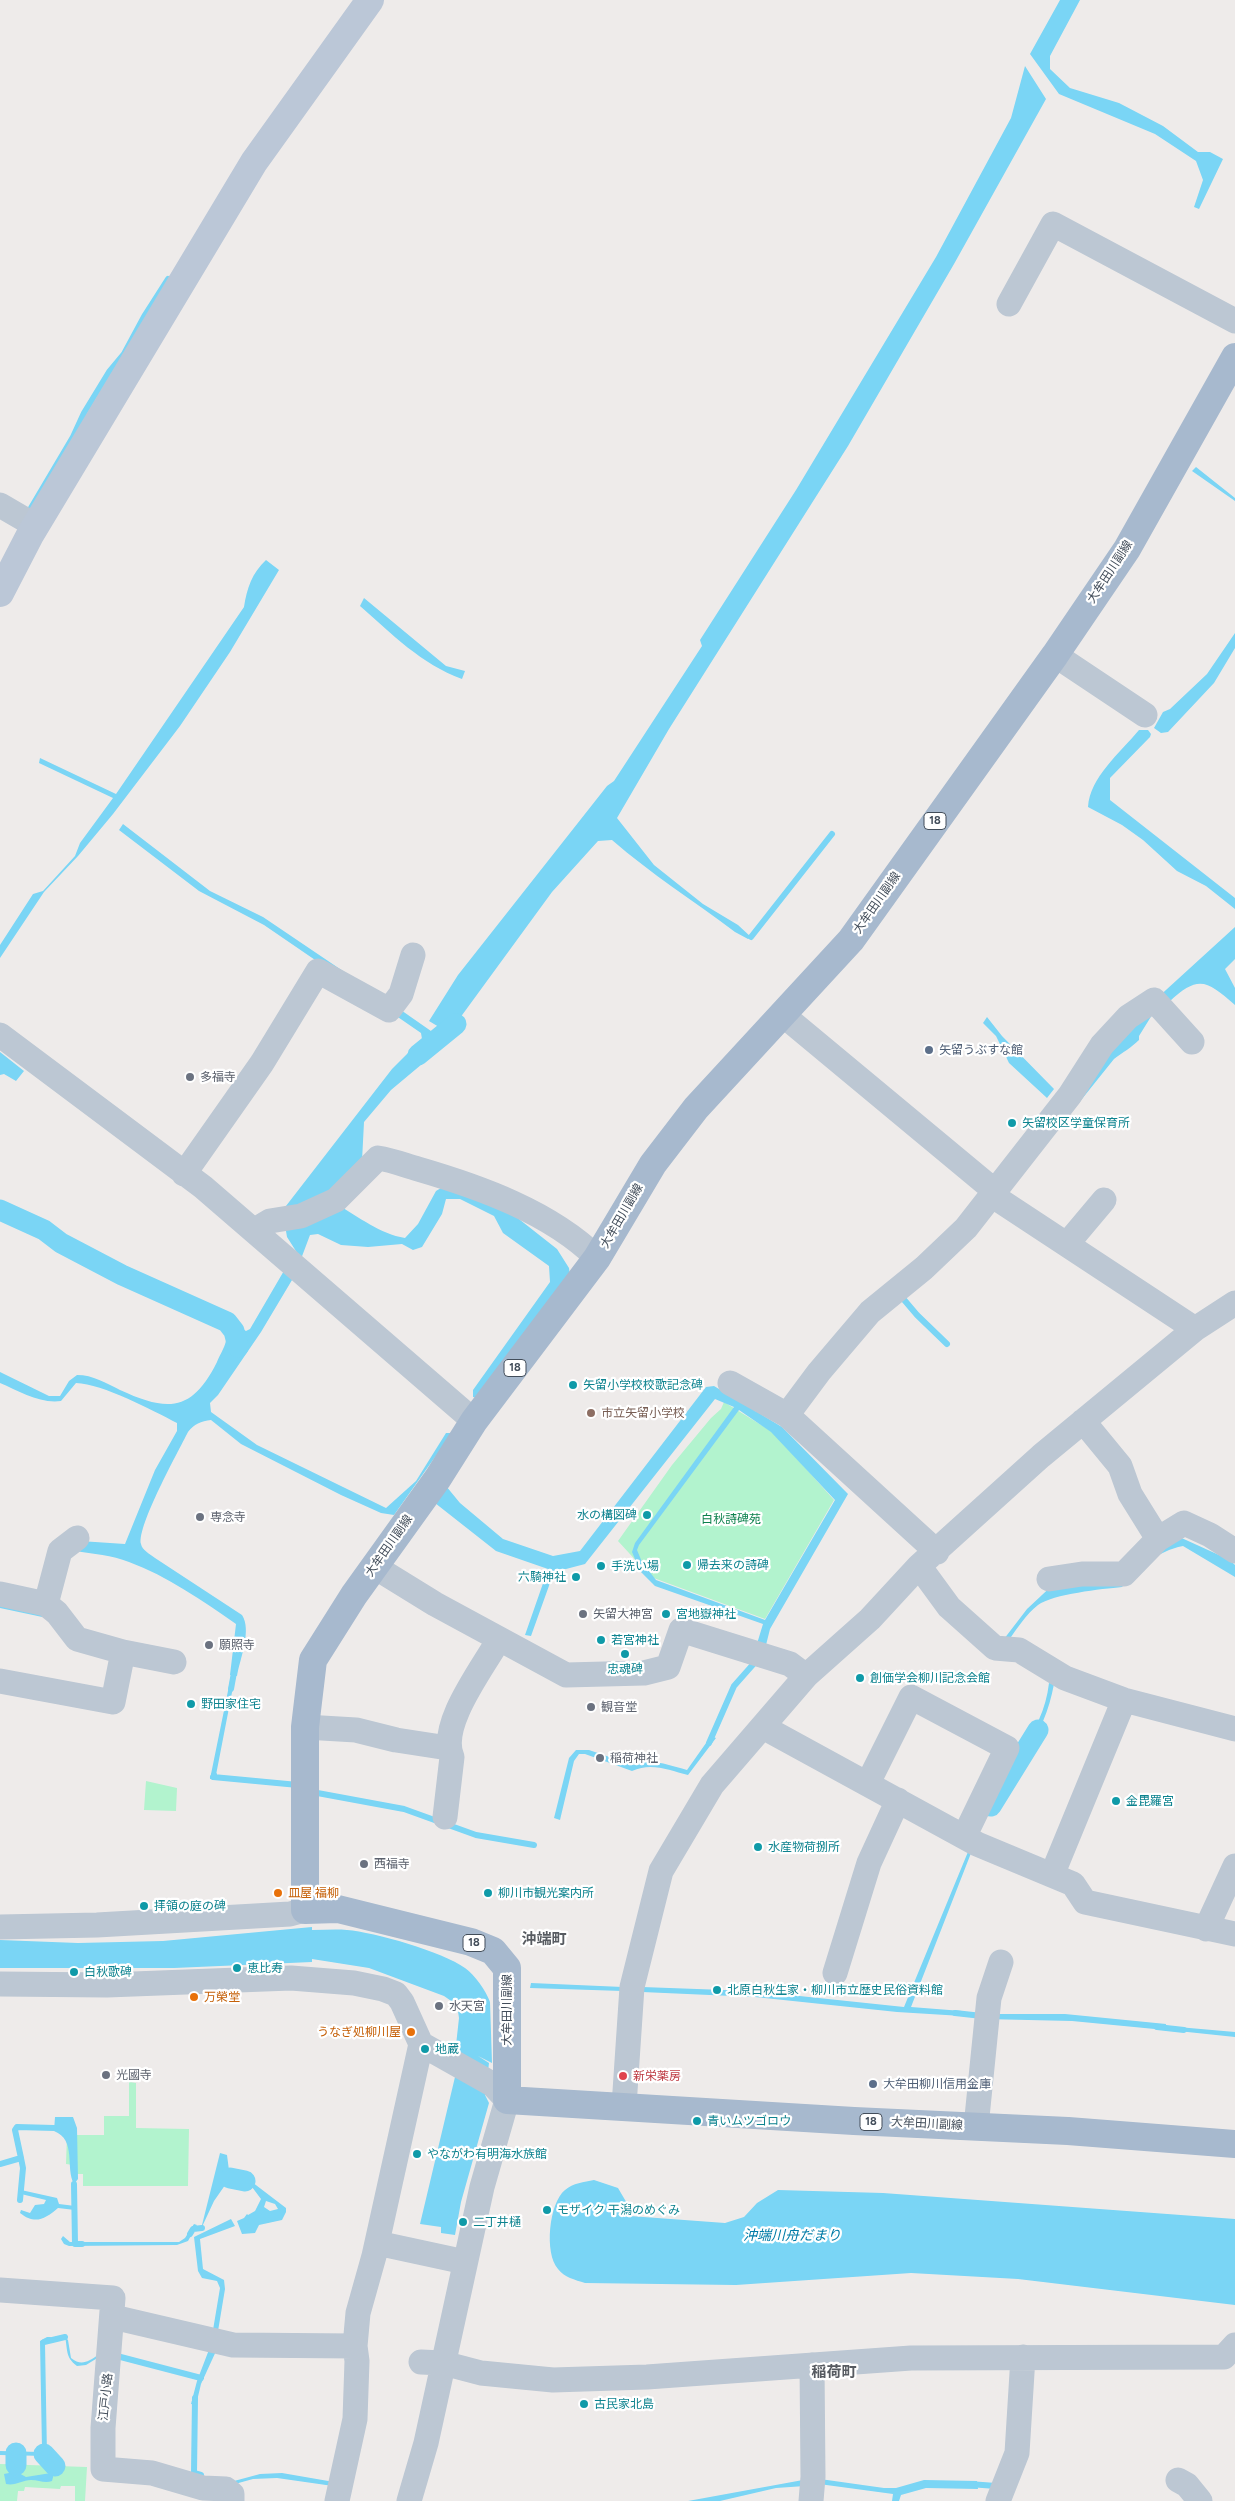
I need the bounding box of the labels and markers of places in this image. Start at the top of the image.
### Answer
place label: 矢留うぶすな館 [939,1043,1023,1057]
marker: 矢留うぶすな館 [923,1044,935,1056]
place label: 多福寺 [200,1070,236,1084]
marker: 多福寺 [184,1071,196,1083]
place label: 矢留校区学童保育所 [1022,1116,1130,1130]
marker: 矢留校区学童保育所 [1006,1117,1018,1129]
place label: 矢留小学校校歌記念碑 [583,1378,703,1392]
marker: 矢留小学校校歌記念碑 [567,1379,579,1391]
place label: 市立矢留小学校 [601,1406,685,1420]
marker: 市立矢留小学校 [585,1407,597,1419]
place label: 水の構図碑 [577,1508,637,1522]
marker: 水の構図碑 [641,1509,653,1521]
place label: 専念寺 [210,1510,246,1524]
marker: 専念寺 [194,1511,206,1523]
place label: 帰去来の詩碑 [697,1558,769,1572]
place label: 手洗い場 [611,1559,659,1573]
marker: 帰去来の詩碑 [681,1559,693,1571]
marker: 手洗い場 [595,1560,607,1572]
place label: 六騎神社 [518,1570,566,1584]
marker: 六騎神社 [570,1571,582,1583]
place label: 矢留大神宮 [593,1607,653,1621]
place label: 宮地嶽神社 [676,1607,736,1621]
marker: 矢留大神宮 [577,1608,589,1620]
marker: 宮地嶽神社 [660,1608,672,1620]
place label: 若宮神社 [611,1633,659,1647]
marker: 若宮神社 [595,1634,607,1646]
place label: 願照寺 [219,1638,255,1652]
marker: 願照寺 [203,1639,215,1651]
marker: 忠魂碑 [619,1648,631,1660]
place label: 忠魂碑 [607,1662,643,1676]
place label: 創価学会柳川記念会館 [870,1671,990,1685]
marker: 創価学会柳川記念会館 [854,1672,866,1684]
place label: 野田家住宅 [201,1697,261,1711]
marker: 野田家住宅 [185,1698,197,1710]
place label: 観音堂 [601,1700,637,1714]
marker: 観音堂 [585,1701,597,1713]
place label: 稲荷神社 [610,1751,658,1765]
marker: 稲荷神社 [594,1752,606,1764]
place label: 金毘羅宮 [1126,1794,1174,1808]
marker: 金毘羅宮 [1110,1795,1122,1807]
place label: 水産物荷捌所 [768,1840,840,1854]
marker: 水産物荷捌所 [752,1841,764,1853]
place label: 西福寺 [374,1857,410,1871]
marker: 西福寺 [358,1858,370,1870]
place label: 皿屋 福柳 [288,1886,339,1900]
place label: 柳川市観光案内所 [498,1886,594,1900]
marker: 皿屋 福柳 [272,1887,284,1899]
marker: 柳川市観光案内所 [482,1887,494,1899]
place label: 拝領の庭の碑 [154,1899,226,1913]
marker: 拝領の庭の碑 [138,1900,150,1912]
place label: 恵比寿 [247,1961,283,1975]
marker: 恵比寿 [231,1962,243,1974]
place label: 白秋歌碑 [84,1965,132,1979]
marker: 白秋歌碑 [68,1966,80,1978]
place label: 北原白秋生家・柳川市立歴史民俗資料館 [727,1983,943,1997]
marker: 北原白秋生家・柳川市立歴史民俗資料館 [711,1984,723,1996]
place label: 万榮堂 [204,1990,240,2004]
marker: 万榮堂 [188,1991,200,2003]
place label: 水天宮 [449,1999,485,2013]
marker: 水天宮 [433,2000,445,2012]
place label: うなぎ処柳川屋 [317,2025,401,2039]
marker: うなぎ処柳川屋 [405,2026,417,2038]
place label: 地蔵 [435,2042,459,2056]
marker: 地蔵 [419,2043,431,2055]
place label: 光國寺 [116,2068,152,2082]
marker: 光國寺 [100,2069,112,2081]
place label: 新栄薬房 [633,2069,681,2083]
marker: 新栄薬房 [617,2070,629,2082]
place label: 大牟田柳川信用金庫 [883,2077,991,2091]
marker: 大牟田柳川信用金庫 [867,2078,879,2090]
place label: 青いムツゴロウ [707,2114,791,2128]
marker: 青いムツゴロウ [691,2115,703,2127]
place label: やながわ有明海水族館 [427,2147,547,2161]
marker: やながわ有明海水族館 [411,2148,423,2160]
place label: モザイク 干潟のめぐみ [557,2203,680,2217]
marker: モザイク 干潟のめぐみ [541,2204,553,2216]
place label: 二丁井樋 [473,2215,521,2229]
marker: 二丁井樋 [457,2216,469,2228]
place label: 古民家北島 [594,2397,654,2411]
marker: 古民家北島 [578,2398,590,2410]

